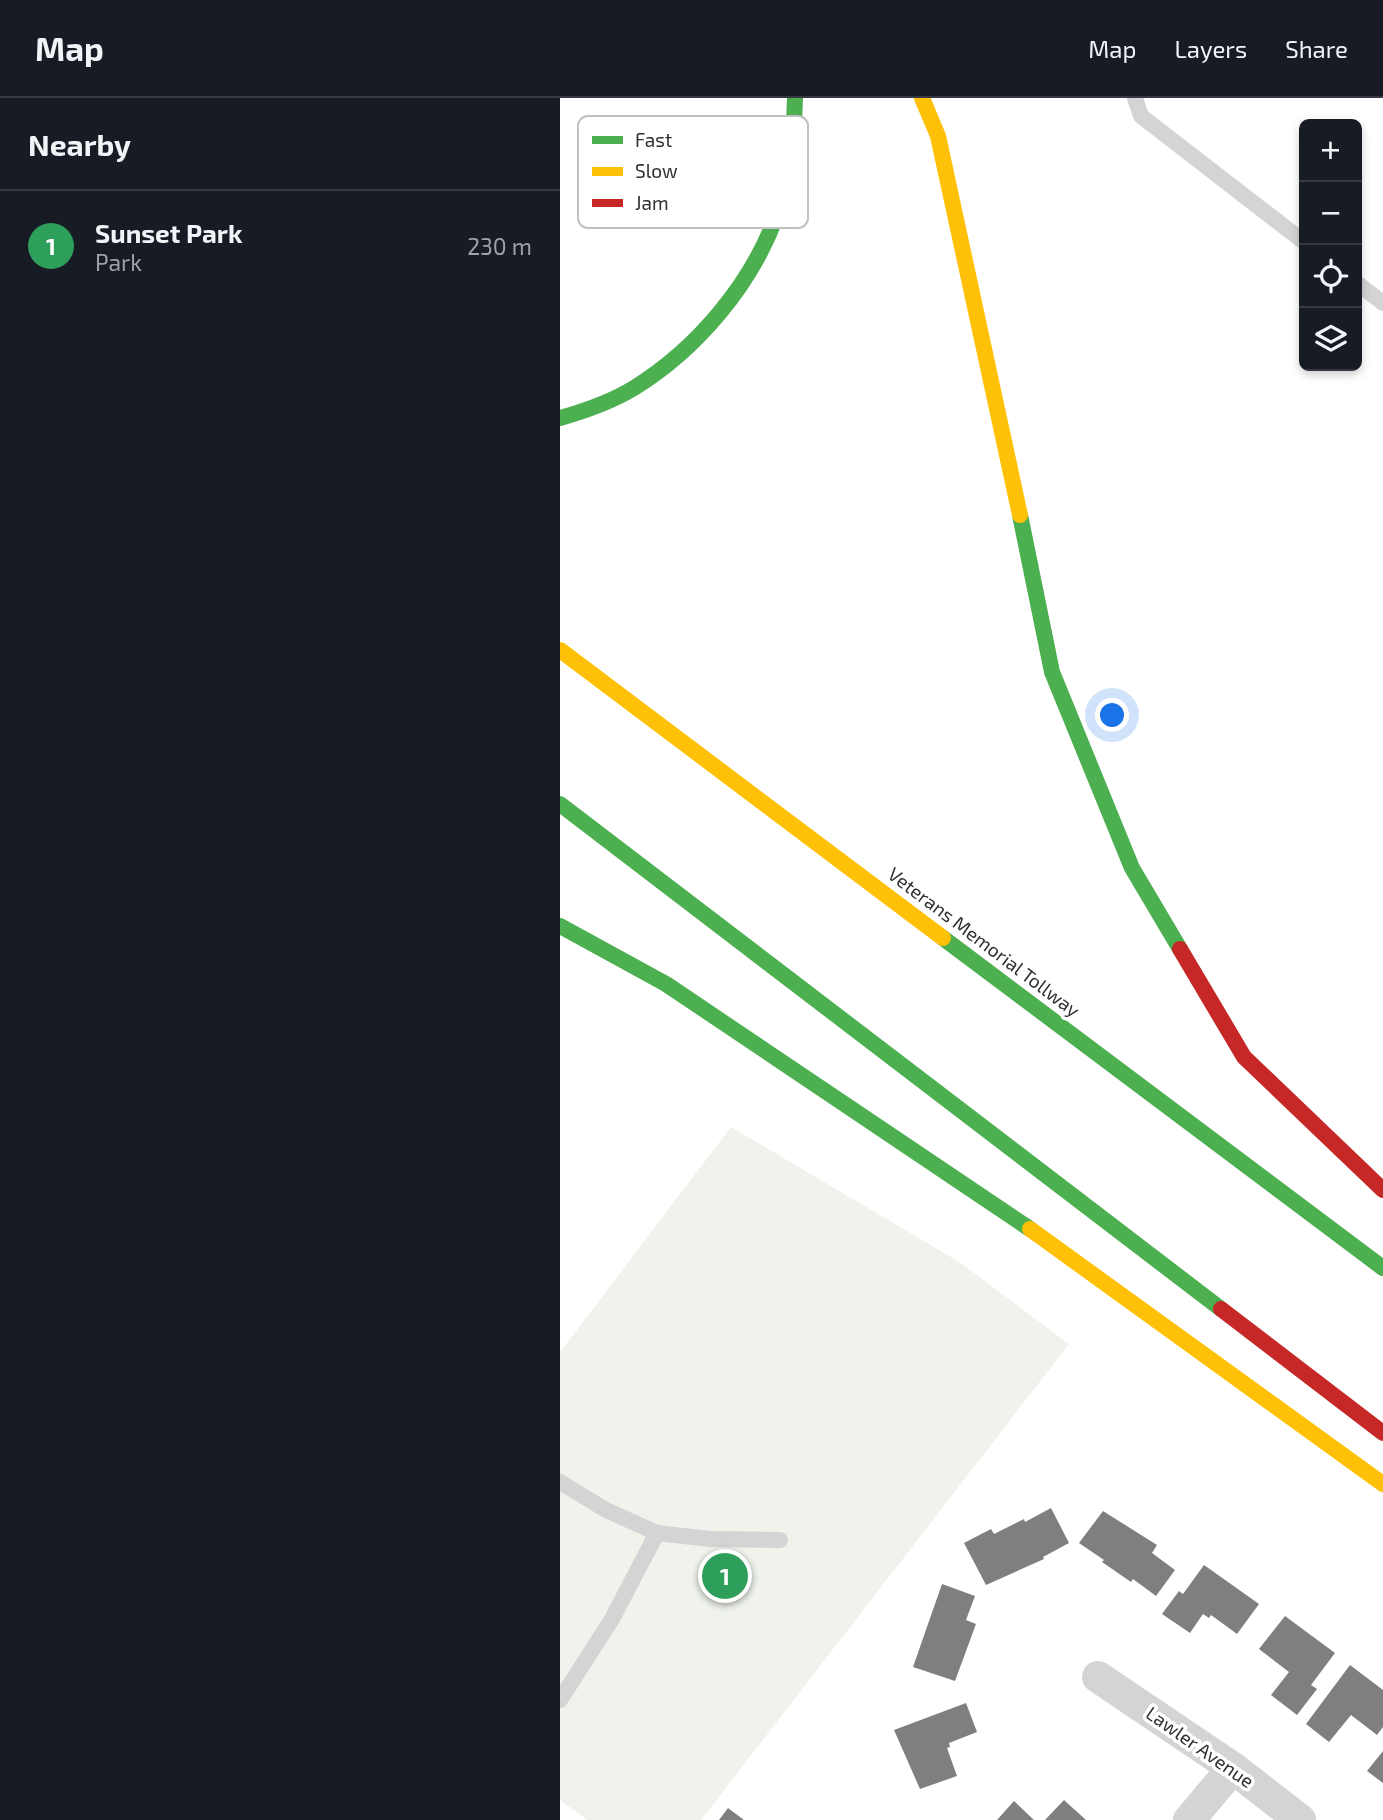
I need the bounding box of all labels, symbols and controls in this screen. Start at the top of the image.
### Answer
text: Map [35,28,104,68]
text: Map [1088,34,1136,63]
text: Layers [1174,34,1247,63]
text: Share [1285,34,1348,63]
legend [578,116,808,228]
map controls [1299,119,1362,371]
button: + [1299,119,1362,182]
text: Nearby [28,126,131,162]
text: Fast [635,128,672,151]
text: Slow [635,159,678,182]
button: − [1299,182,1362,245]
text: Jam [635,191,669,214]
text: Sunset Park [95,217,242,248]
text: 1 [46,232,56,260]
text: 230 m [467,232,532,260]
button: locate [1299,245,1362,308]
text: Park [95,248,142,276]
button: layers [1299,308,1362,371]
your location [1095,698,1129,732]
street label: Veterans Memorial Tollway [884,862,1085,1021]
pin: 1 [702,1550,748,1602]
street label: Lawler Avenue [1142,1701,1259,1792]

